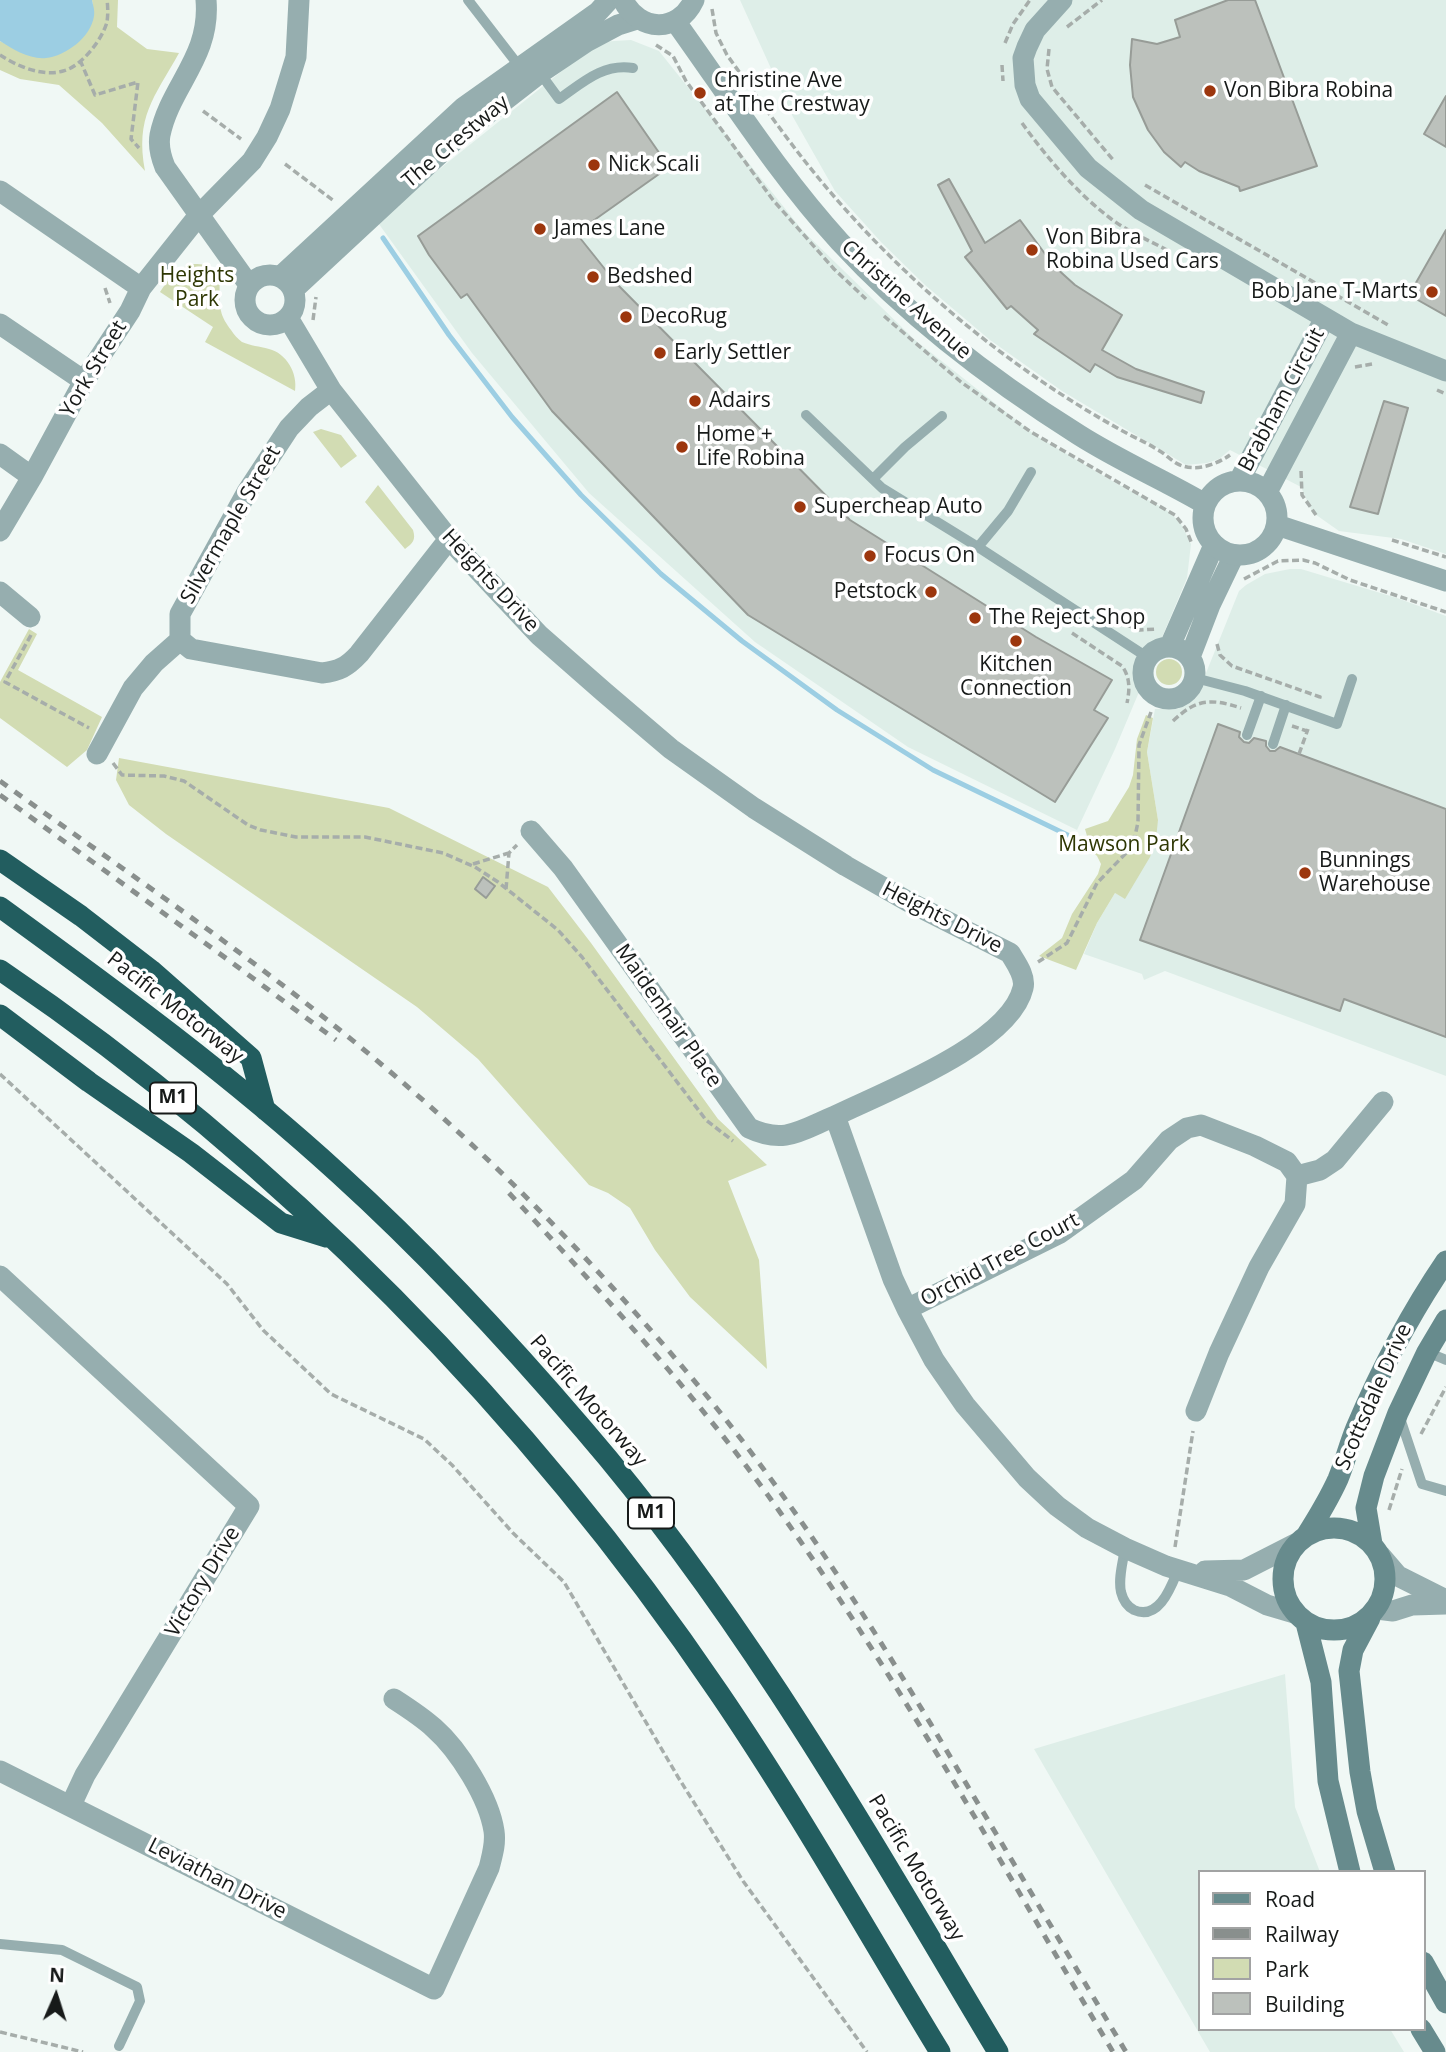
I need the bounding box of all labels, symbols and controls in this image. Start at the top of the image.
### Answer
place label: Christine Ave at The Crestway [714,68,870,118]
place label: Von Bibra Robina [1224,78,1393,104]
marker: Von Bibra Robina [1202,83,1218,99]
marker: Christine Ave at The Crestway [692,85,708,101]
street label: The Crestway [398,90,514,194]
place label: Nick Scali [608,152,700,178]
marker: Nick Scali [586,157,602,173]
place label: James Lane [554,216,665,242]
marker: James Lane [532,221,548,237]
place label: Von Bibra Robina Used Cars [1046,225,1219,275]
street label: Christine Avenue [836,235,976,365]
marker: Von Bibra Robina Used Cars [1024,242,1040,258]
park label: Heights Park [160,263,234,313]
place label: Bedshed [607,264,693,290]
marker: Bedshed [585,269,601,285]
place label: Bob Jane T-Marts [1251,279,1418,305]
marker: Bob Jane T-Marts [1424,284,1440,300]
place label: DecoRug [640,304,727,330]
marker: DecoRug [618,309,634,325]
street label: York Street [55,316,133,422]
street label: Brabham Circuit [1234,324,1330,476]
place label: Early Settler [674,340,791,366]
marker: Early Settler [652,345,668,361]
place label: Adairs [709,388,771,414]
marker: Adairs [687,393,703,409]
place label: Home + Life Robina [696,422,805,472]
marker: Home + Life Robina [674,439,690,455]
street label: Silvermaple Street [176,442,286,608]
place label: Supercheap Auto [814,494,983,520]
marker: Supercheap Auto [792,499,808,515]
street label: Heights Drive [436,524,544,638]
place label: Focus On [884,543,975,569]
marker: Focus On [862,548,878,564]
place label: Petstock [834,579,917,605]
marker: Petstock [923,584,939,600]
place label: The Reject Shop [989,605,1145,631]
marker: The Reject Shop [967,610,983,626]
marker: Kitchen Connection [1008,633,1024,649]
place label: Kitchen Connection [960,652,1072,702]
park label: Mawson Park [1058,832,1190,858]
place label: Bunnings Warehouse [1319,848,1431,898]
marker: Bunnings Warehouse [1297,865,1313,881]
street label: Heights Drive [878,877,1006,959]
street label: Maidenhair Place [609,940,727,1092]
street label: Pacific Motorway [102,947,248,1069]
road number: M1 [150,1082,196,1114]
street label: Orchid Tree Court [917,1208,1083,1312]
street label: Scottsdale Drive [1330,1320,1418,1474]
street label: Pacific Motorway [524,1330,652,1472]
road number: M1 [628,1498,674,1528]
street label: Victory Drive [160,1522,246,1642]
street label: Pacific Motorway [862,1790,970,1946]
street label: Leviathan Drive [144,1833,290,1925]
legend [1198,1870,1425,2031]
text: Road [1265,1885,1315,1913]
text: Railway [1265,1920,1339,1948]
text: Park [1265,1955,1309,1983]
north arrow [21,1961,91,2031]
text: N [49,1962,65,1988]
text: Building [1265,1990,1344,2018]

